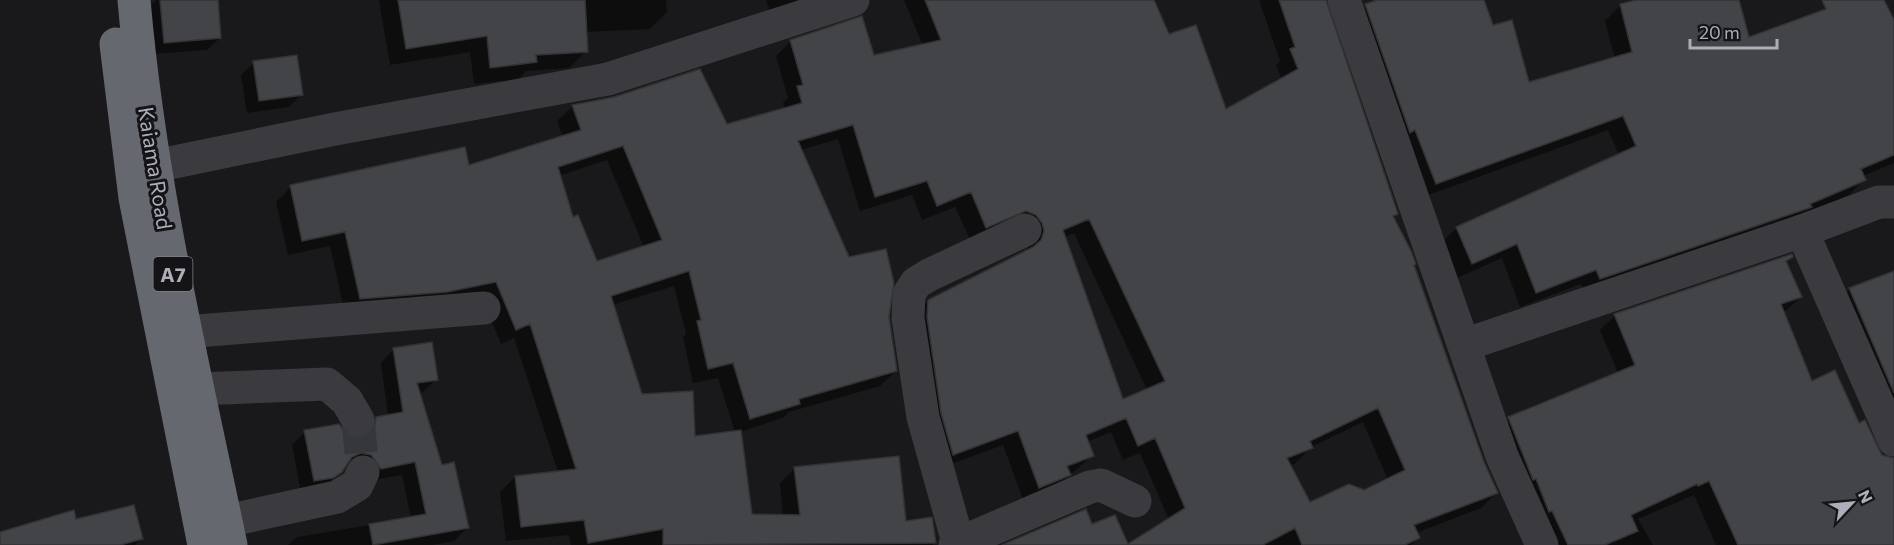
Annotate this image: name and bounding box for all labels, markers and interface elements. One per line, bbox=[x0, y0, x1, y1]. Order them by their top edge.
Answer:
scale bar bbox=[1690, 12, 1777, 50]
text: 20 m bbox=[1699, 21, 1740, 43]
street label: Kaiama Road bbox=[134, 105, 178, 231]
road number: A7 bbox=[154, 257, 192, 291]
north arrow bbox=[1822, 473, 1882, 533]
text: N bbox=[1855, 487, 1877, 506]

